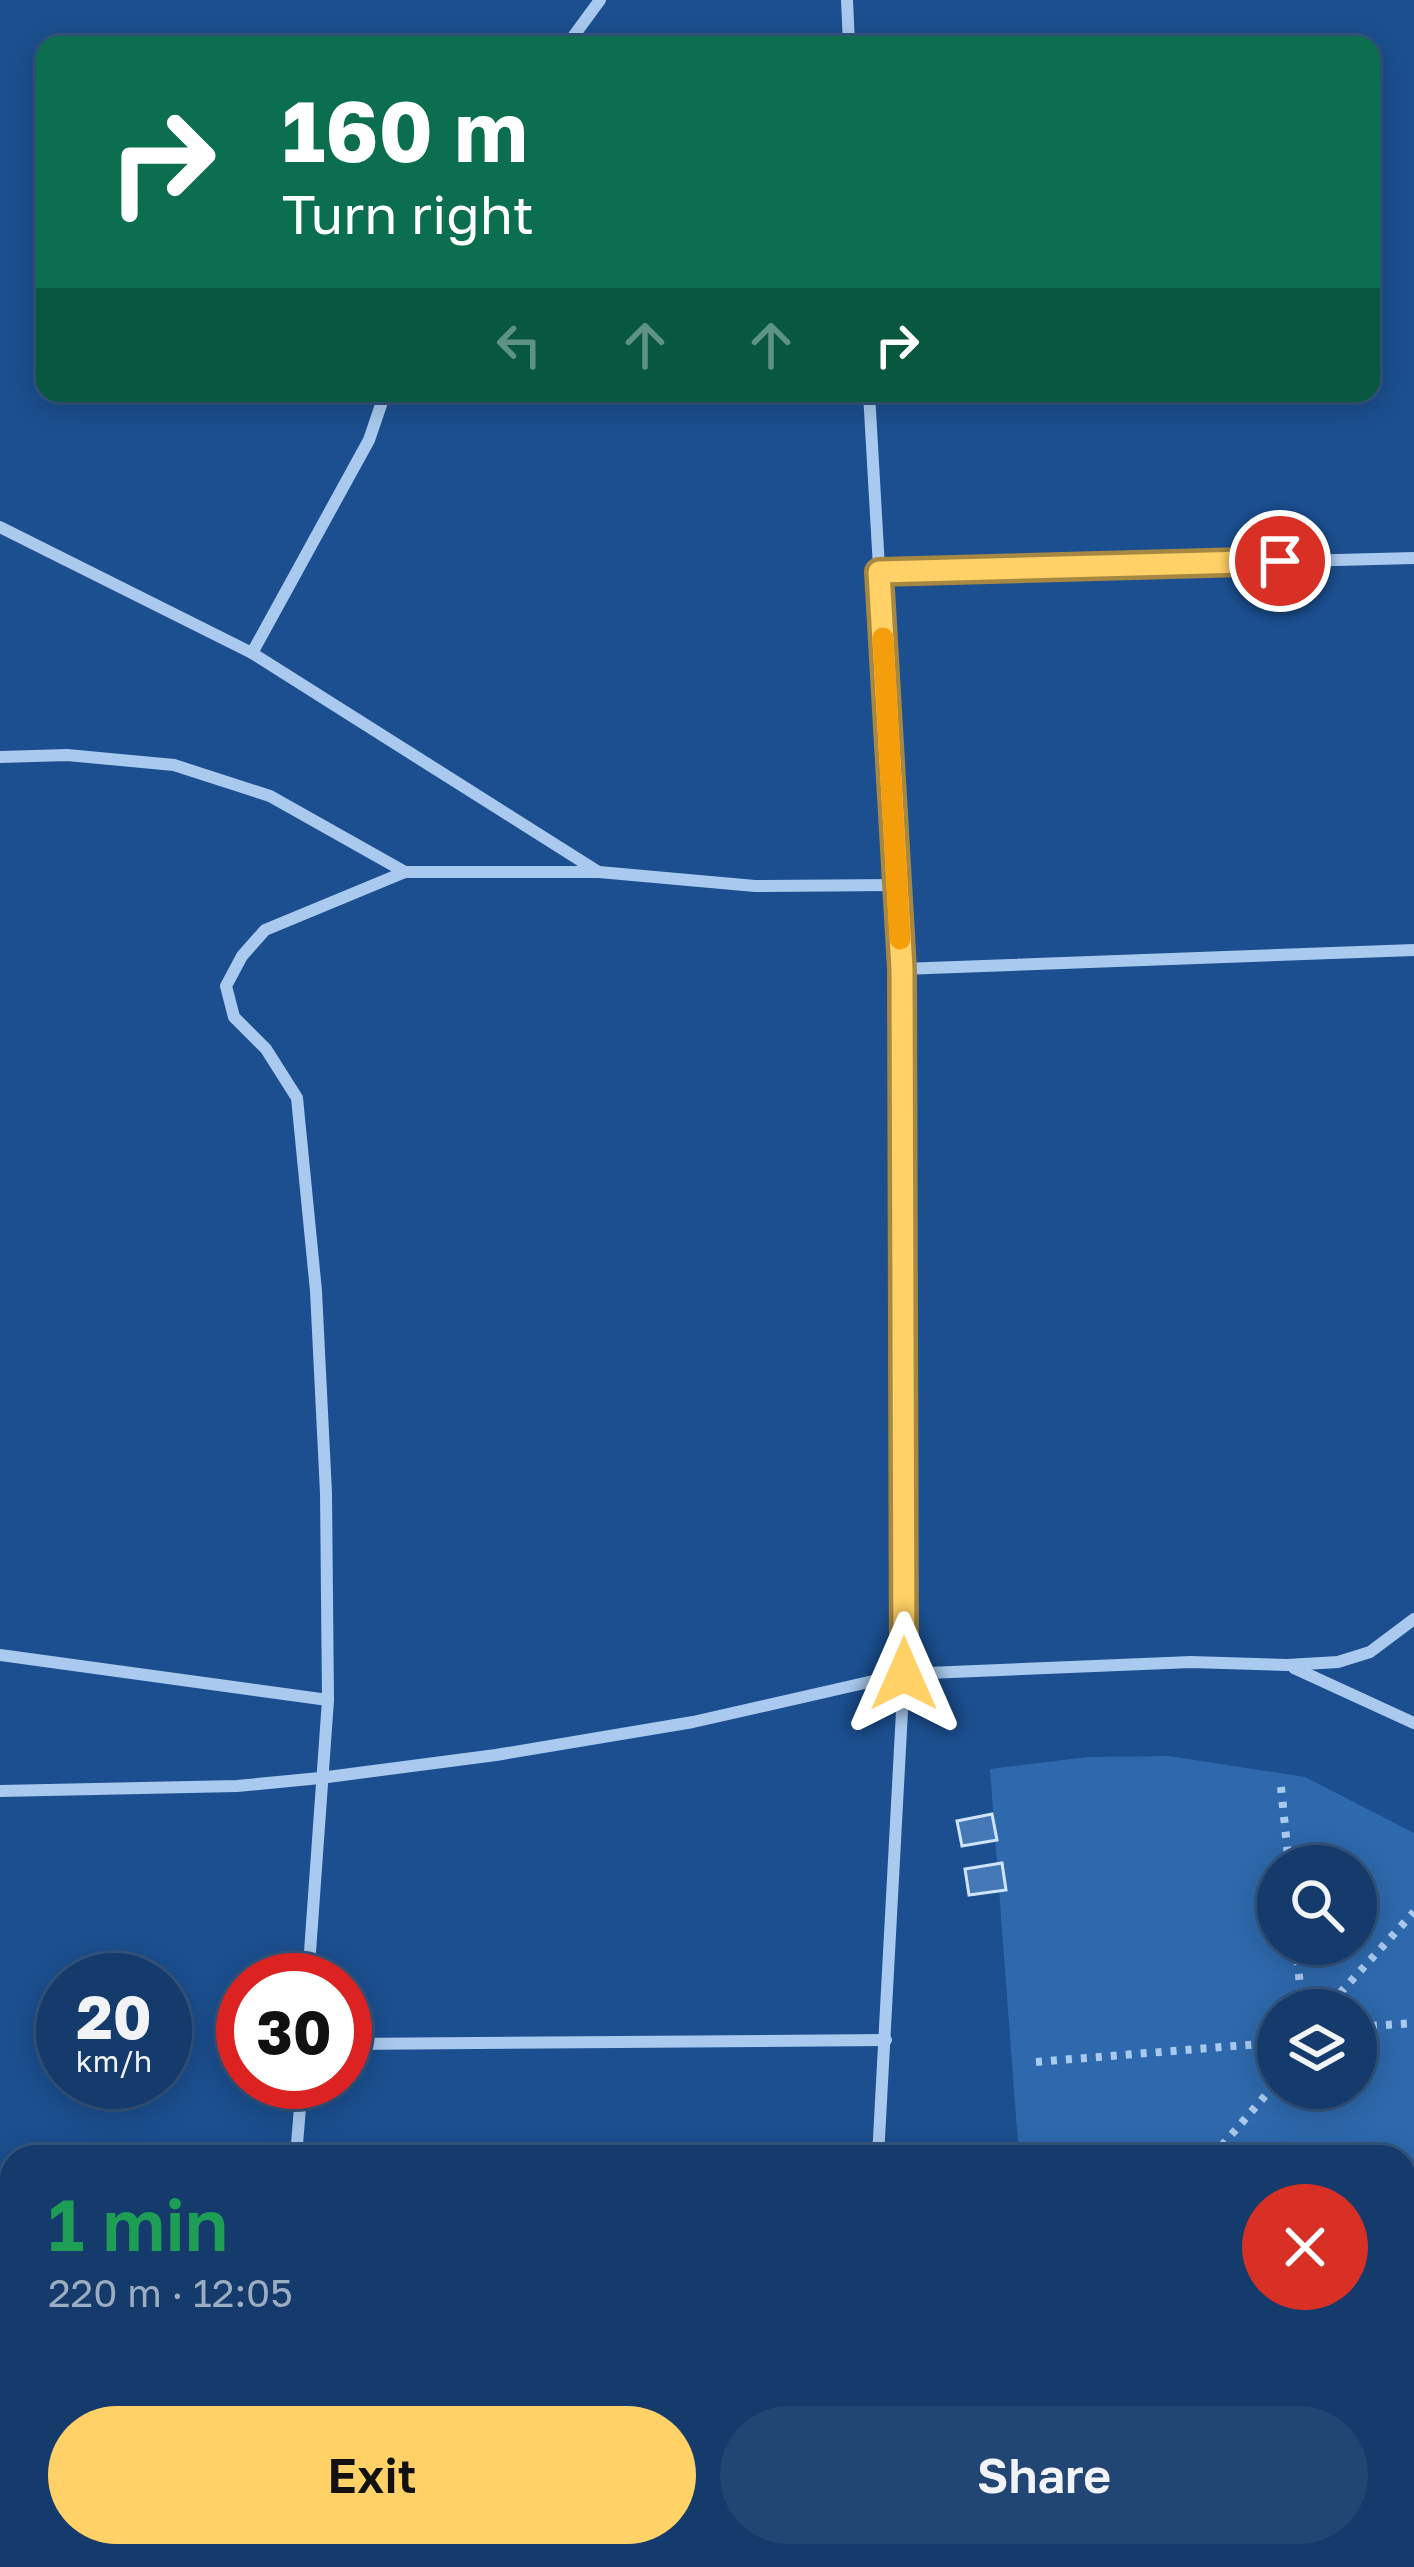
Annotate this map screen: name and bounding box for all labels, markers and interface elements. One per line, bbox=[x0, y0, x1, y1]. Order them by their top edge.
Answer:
text: 160 m bbox=[282, 80, 528, 180]
icon: right bbox=[84, 84, 240, 240]
text: Turn right bbox=[282, 181, 534, 246]
icon: left bbox=[486, 312, 552, 378]
icon: ahead bbox=[612, 312, 678, 378]
icon: ahead bbox=[738, 312, 804, 378]
icon: right bbox=[864, 312, 930, 378]
pin bbox=[1229, 510, 1331, 612]
icon: arrive bbox=[1247, 528, 1313, 594]
position arrow bbox=[841, 1611, 967, 1737]
map controls bbox=[1257, 1845, 1377, 2109]
button: search bbox=[1257, 1845, 1377, 1965]
speed limit sign: 30 bbox=[216, 1953, 372, 2109]
text: 20 bbox=[76, 1980, 152, 2052]
button: layers bbox=[1257, 1989, 1377, 2109]
text: km/h bbox=[76, 2043, 152, 2079]
text: 1 min bbox=[48, 2180, 228, 2267]
button: close bbox=[1242, 2184, 1368, 2310]
text: 220 m · 12:05 bbox=[48, 2269, 293, 2316]
button: Exit bbox=[48, 2406, 696, 2544]
button: Share bbox=[720, 2406, 1368, 2544]

